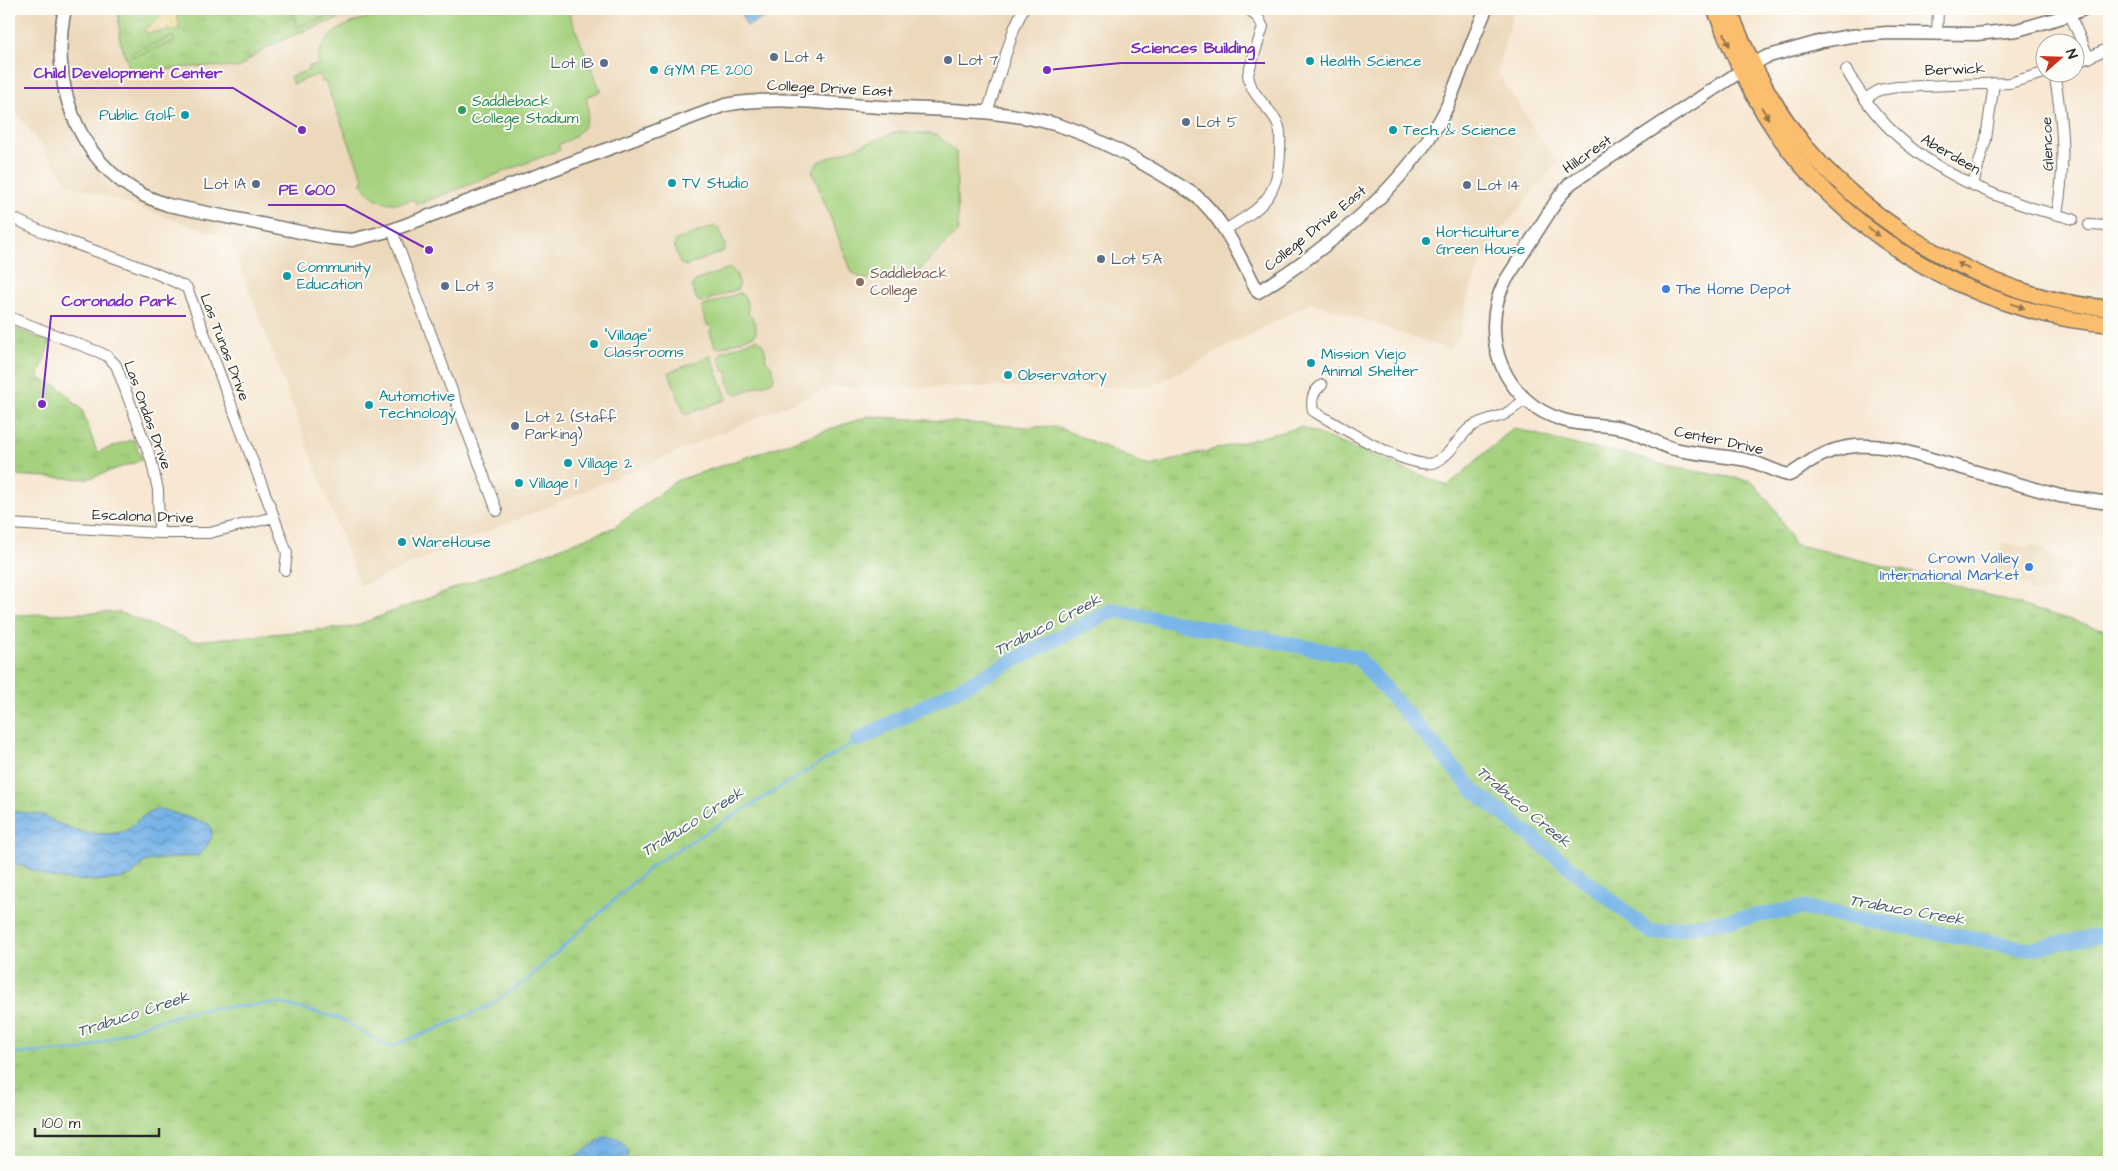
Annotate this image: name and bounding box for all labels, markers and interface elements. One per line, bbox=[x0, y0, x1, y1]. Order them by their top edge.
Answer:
callout: Sciences Building bbox=[1121, 32, 1265, 63]
north arrow bbox=[2036, 32, 2086, 82]
one-way arrow bbox=[1723, 33, 1731, 48]
text: Sciences Building bbox=[1130, 37, 1256, 61]
text: N bbox=[2060, 46, 2082, 62]
place label: Lot 4 bbox=[784, 47, 825, 68]
place label: Lot 7 bbox=[958, 50, 998, 71]
marker: Lot 4 bbox=[768, 51, 780, 63]
place label: Health Science bbox=[1320, 51, 1421, 72]
place label: Lot 1B bbox=[551, 53, 594, 74]
marker: Lot 7 bbox=[942, 54, 954, 66]
marker: Health Science bbox=[1304, 55, 1316, 67]
callout: Child Development Center bbox=[24, 57, 233, 88]
marker: Lot 1B bbox=[598, 57, 610, 69]
street label: Berwick bbox=[1925, 58, 1985, 81]
place label: GYM PE 200 bbox=[664, 60, 753, 81]
text: Child Development Center bbox=[33, 62, 223, 84]
marker: GYM PE 200 bbox=[648, 64, 660, 76]
street label: College Drive East bbox=[766, 75, 893, 103]
place label: Saddleback College Stadium bbox=[472, 91, 579, 130]
marker: Saddleback College Stadium bbox=[456, 104, 468, 116]
place label: Public Golf bbox=[99, 105, 175, 126]
one-way arrow bbox=[1760, 107, 1769, 120]
marker: Public Golf bbox=[179, 109, 191, 121]
place label: Lot 5 bbox=[1196, 112, 1238, 133]
marker: Lot 5 bbox=[1180, 116, 1192, 128]
street label: Glencoe bbox=[2036, 116, 2059, 172]
place label: Tech. & Science bbox=[1403, 120, 1516, 141]
marker: Tech. & Science bbox=[1387, 124, 1399, 136]
street label: Aberdeen bbox=[1917, 129, 1985, 180]
street label: Hillcrest bbox=[1559, 130, 1616, 179]
place label: TV Studio bbox=[682, 173, 749, 194]
place label: Lot 1A bbox=[204, 174, 246, 195]
callout: PE 600 bbox=[268, 174, 345, 205]
place label: Lot 14 bbox=[1477, 175, 1520, 196]
marker: TV Studio bbox=[666, 177, 678, 189]
marker: Lot 1A bbox=[250, 178, 262, 190]
text: PE 600 bbox=[279, 179, 335, 201]
marker: Lot 14 bbox=[1461, 179, 1473, 191]
street label: College Drive East bbox=[1260, 181, 1372, 277]
place label: Horticulture Green House bbox=[1436, 222, 1525, 260]
one-way arrow bbox=[1867, 227, 1881, 237]
marker: Horticulture Green House bbox=[1420, 235, 1432, 247]
place label: Lot 5A bbox=[1111, 249, 1163, 270]
marker: Lot 5A bbox=[1095, 253, 1107, 265]
place label: Community Education bbox=[297, 257, 371, 295]
one-way arrow bbox=[1955, 262, 1970, 270]
place label: Saddleback College bbox=[870, 263, 948, 302]
marker: Community Education bbox=[281, 270, 293, 282]
place label: Lot 3 bbox=[455, 276, 494, 297]
marker: Saddleback College bbox=[854, 276, 866, 288]
place label: The Home Depot bbox=[1676, 279, 1791, 300]
marker: Lot 3 bbox=[439, 280, 451, 292]
marker: The Home Depot bbox=[1660, 283, 1672, 295]
callout: Coronado Park bbox=[51, 285, 186, 316]
text: Coronado Park bbox=[62, 290, 177, 312]
street label: Las Tunas Drive bbox=[194, 291, 255, 404]
one-way arrow bbox=[2010, 302, 2025, 310]
place label: “Village” Classrooms bbox=[604, 325, 684, 363]
marker: “Village” Classrooms bbox=[588, 338, 600, 350]
place label: Mission Viejo Animal Shelter bbox=[1321, 344, 1418, 382]
marker: Mission Viejo Animal Shelter bbox=[1305, 357, 1317, 369]
street label: Las Ondas Drive bbox=[118, 358, 177, 472]
place label: Observatory bbox=[1018, 365, 1107, 387]
marker: Observatory bbox=[1002, 369, 1014, 381]
place label: Automotive Technology bbox=[379, 386, 456, 425]
marker: Automotive Technology bbox=[363, 399, 375, 411]
place label: Lot 2 (Staff Parking) bbox=[525, 407, 616, 446]
marker: Lot 2 (Staff Parking) bbox=[509, 420, 521, 432]
street label: Center Drive bbox=[1672, 421, 1766, 460]
place label: Village 2 bbox=[578, 453, 633, 475]
marker: Village 2 bbox=[562, 457, 574, 469]
place label: Village 1 bbox=[529, 473, 577, 495]
marker: Village 1 bbox=[513, 477, 525, 489]
street label: Escalona Drive bbox=[92, 504, 194, 529]
place label: WareHouse bbox=[412, 532, 491, 553]
marker: WareHouse bbox=[396, 536, 408, 548]
place label: Crown Valley International Market bbox=[1880, 548, 2019, 586]
marker: Crown Valley International Market bbox=[2023, 561, 2035, 573]
water label: Trabuco Creek bbox=[990, 588, 1106, 661]
water label: Trabuco Creek bbox=[1472, 761, 1576, 854]
water label: Trabuco Creek bbox=[637, 781, 749, 862]
water label: Trabuco Creek bbox=[1847, 889, 1967, 931]
water label: Trabuco Creek bbox=[74, 985, 193, 1042]
scale bar bbox=[35, 1106, 159, 1138]
text: 100 m bbox=[42, 1113, 81, 1134]

